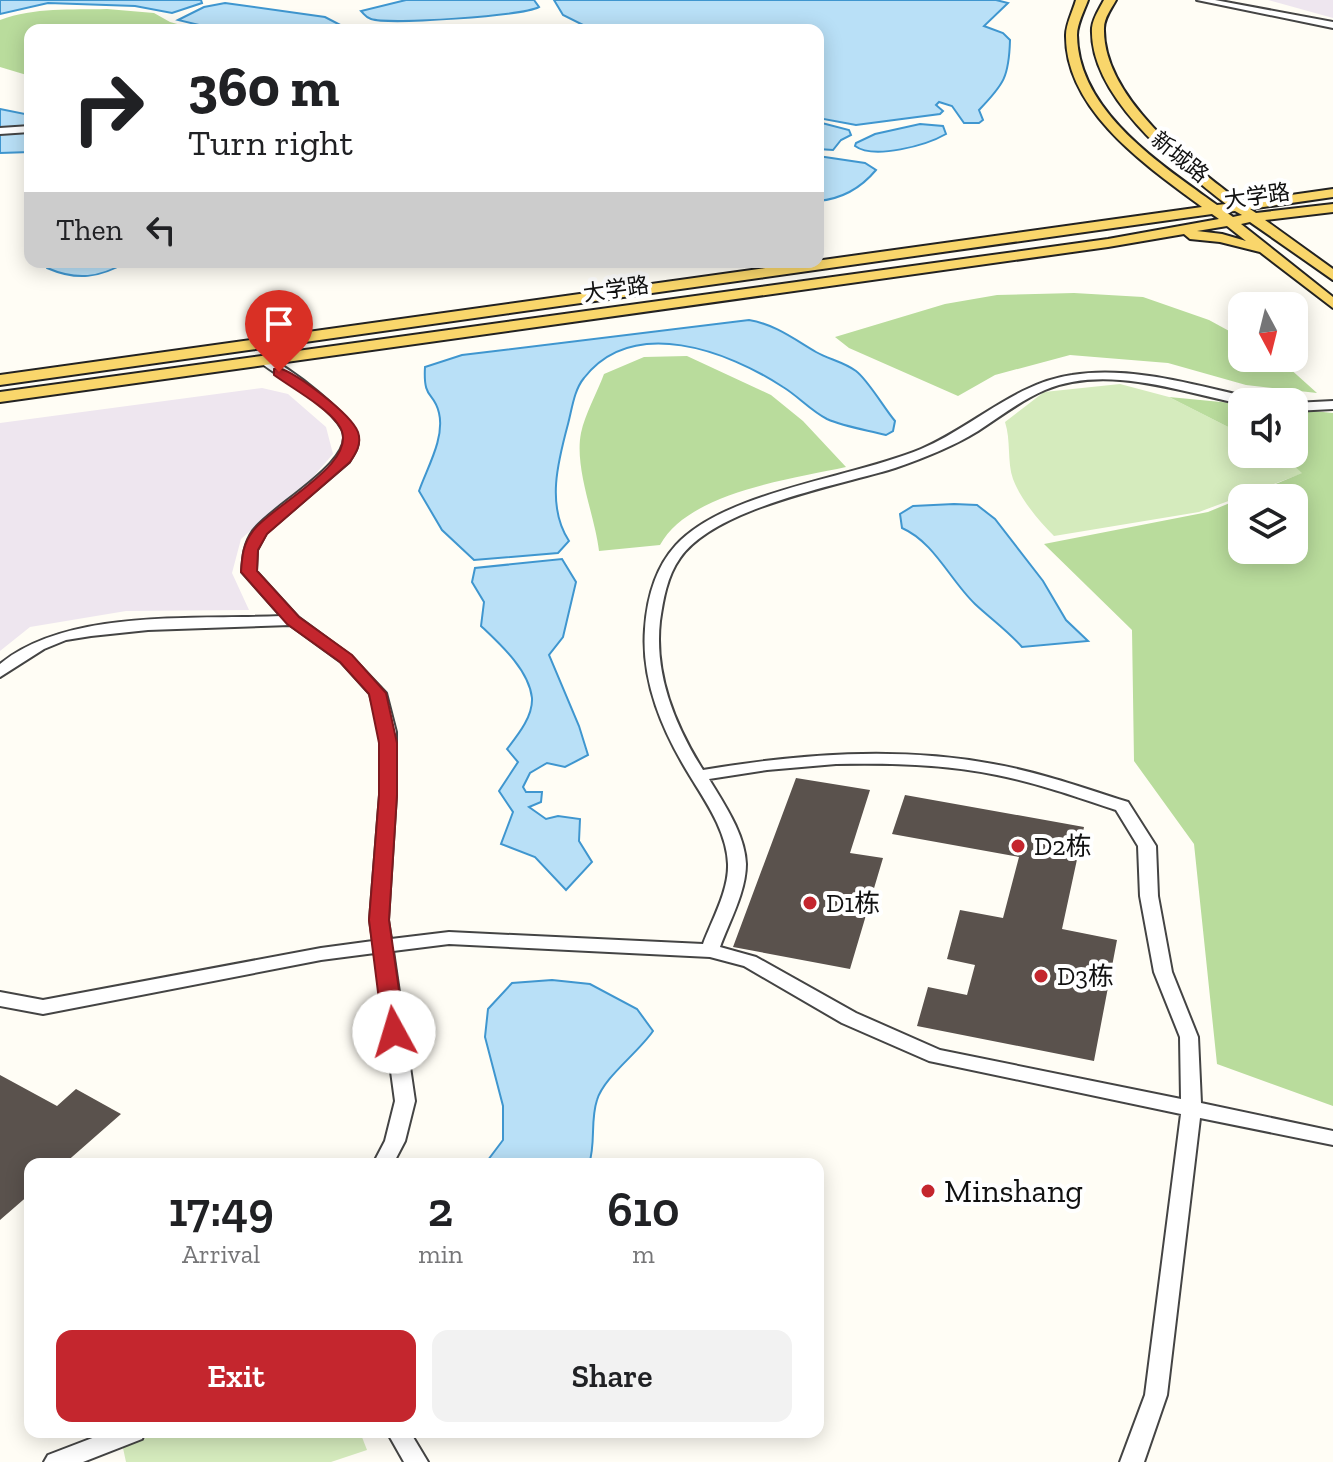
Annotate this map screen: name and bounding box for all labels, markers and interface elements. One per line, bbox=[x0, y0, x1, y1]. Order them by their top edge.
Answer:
text: 360 m bbox=[188, 53, 340, 120]
icon: right bbox=[56, 56, 160, 160]
text: Turn right bbox=[188, 121, 353, 164]
street label: 新城路 bbox=[1146, 126, 1214, 188]
street label: 大学路 bbox=[1222, 178, 1292, 214]
icon: left bbox=[139, 208, 183, 252]
text: Then bbox=[56, 212, 123, 248]
street label: 大学路 bbox=[581, 271, 651, 307]
pin bbox=[245, 290, 313, 372]
north arrow bbox=[1228, 292, 1308, 372]
map controls bbox=[1228, 292, 1308, 564]
icon: arrive bbox=[257, 302, 301, 346]
button: sound bbox=[1228, 388, 1308, 468]
button: layers bbox=[1228, 484, 1308, 564]
place label: D2栋 bbox=[1034, 830, 1092, 862]
marker: D2栋 bbox=[1009, 837, 1027, 855]
place label: D1栋 bbox=[826, 887, 880, 919]
marker: D1栋 bbox=[801, 894, 819, 912]
place label: D3栋 bbox=[1057, 960, 1114, 992]
marker: D3栋 bbox=[1032, 967, 1050, 985]
position arrow bbox=[352, 990, 436, 1074]
place label: Minshang bbox=[944, 1172, 1083, 1210]
text: 17:49 bbox=[168, 1181, 274, 1238]
text: 2 bbox=[428, 1181, 453, 1238]
text: 610 bbox=[607, 1181, 680, 1238]
marker: Minshang bbox=[919, 1182, 937, 1200]
text: Arrival bbox=[182, 1238, 260, 1270]
text: min bbox=[418, 1238, 463, 1270]
text: m bbox=[632, 1238, 655, 1270]
button: Exit bbox=[56, 1330, 416, 1422]
button: Share bbox=[432, 1330, 792, 1422]

